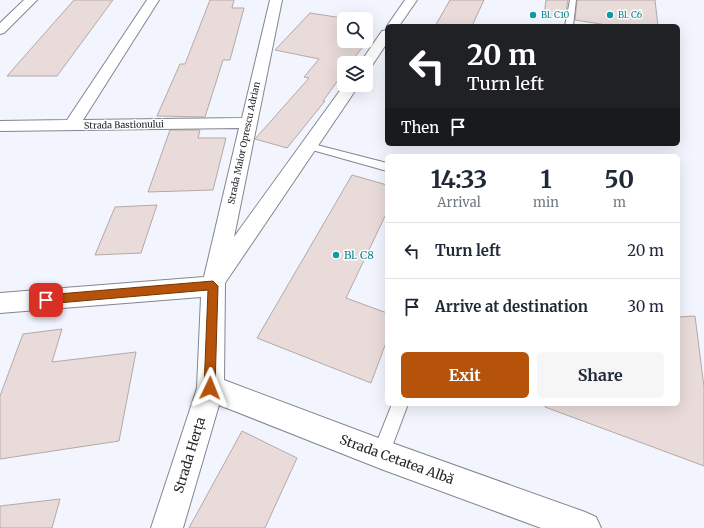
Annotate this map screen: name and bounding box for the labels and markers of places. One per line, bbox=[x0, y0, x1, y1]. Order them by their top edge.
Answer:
place label: Bl. C10 bbox=[541, 9, 570, 20]
place label: Bl. C6 bbox=[618, 9, 643, 20]
marker: Bl. C10 bbox=[528, 10, 538, 20]
marker: Bl. C6 bbox=[605, 10, 615, 20]
place label: Bl. C8 bbox=[344, 248, 374, 262]
marker: Bl. C8 bbox=[331, 250, 341, 260]
pin bbox=[29, 283, 63, 317]

